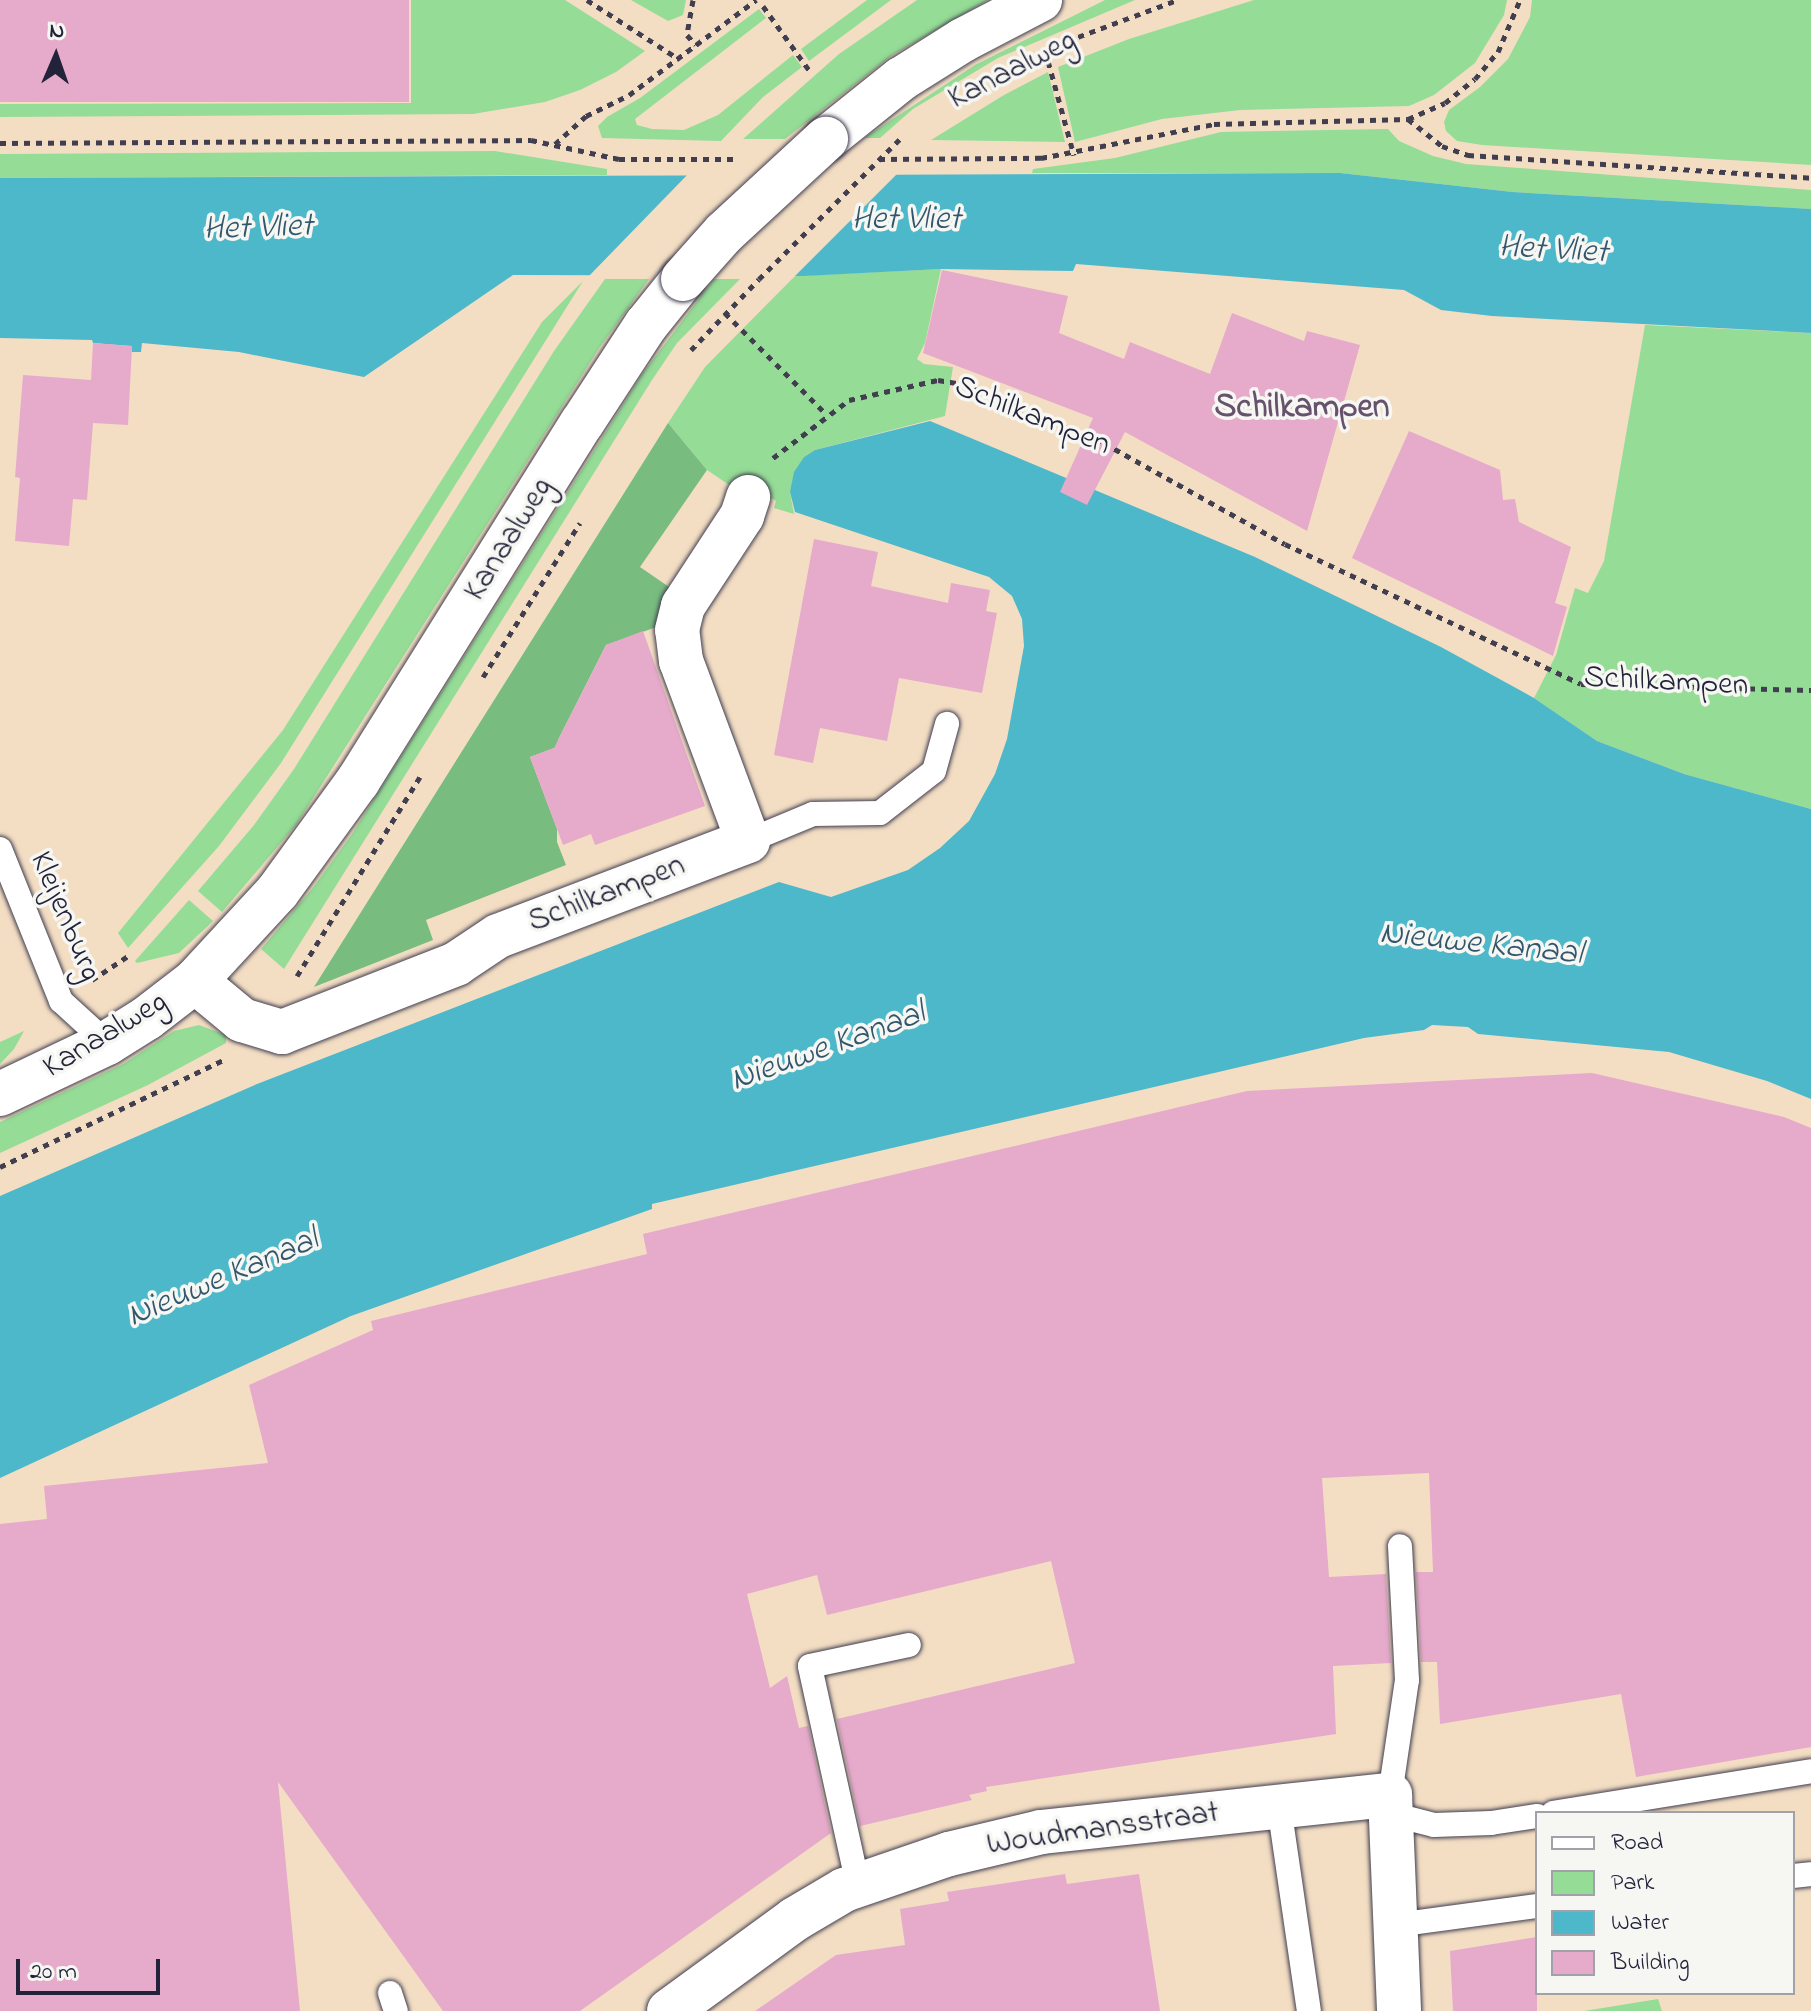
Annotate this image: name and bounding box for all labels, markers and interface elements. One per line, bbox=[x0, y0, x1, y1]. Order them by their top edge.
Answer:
north arrow bbox=[16, 16, 96, 96]
text: N bbox=[49, 16, 65, 48]
street label: Kanaalweg bbox=[943, 23, 1083, 119]
water label: Het Vliet bbox=[851, 201, 961, 241]
water label: Het Vliet bbox=[203, 207, 313, 251]
water label: Het Vliet bbox=[1497, 228, 1609, 274]
street label: Schilkampen bbox=[948, 368, 1116, 466]
district label: Schilkampen bbox=[1214, 389, 1390, 429]
street label: Kanaalweg bbox=[457, 471, 563, 609]
street label: Schilkampen bbox=[1583, 660, 1749, 706]
street label: Kleijenburg bbox=[20, 846, 108, 988]
street label: Schilkampen bbox=[523, 848, 691, 942]
water label: Nieuwe Kanaal bbox=[1378, 914, 1584, 976]
street label: Kanaalweg bbox=[37, 984, 175, 1088]
water label: Nieuwe Kanaal bbox=[725, 994, 931, 1102]
water label: Nieuwe Kanaal bbox=[121, 1220, 325, 1338]
street label: Woudmansstraat bbox=[984, 1795, 1222, 1865]
legend bbox=[1535, 1811, 1795, 1995]
text: Road bbox=[1611, 1826, 1663, 1861]
text: Park bbox=[1611, 1866, 1654, 1901]
text: Water bbox=[1611, 1906, 1669, 1941]
scale bar bbox=[20, 1943, 164, 1993]
text: Building bbox=[1611, 1946, 1690, 1981]
text: 20 m bbox=[30, 1955, 77, 1990]

